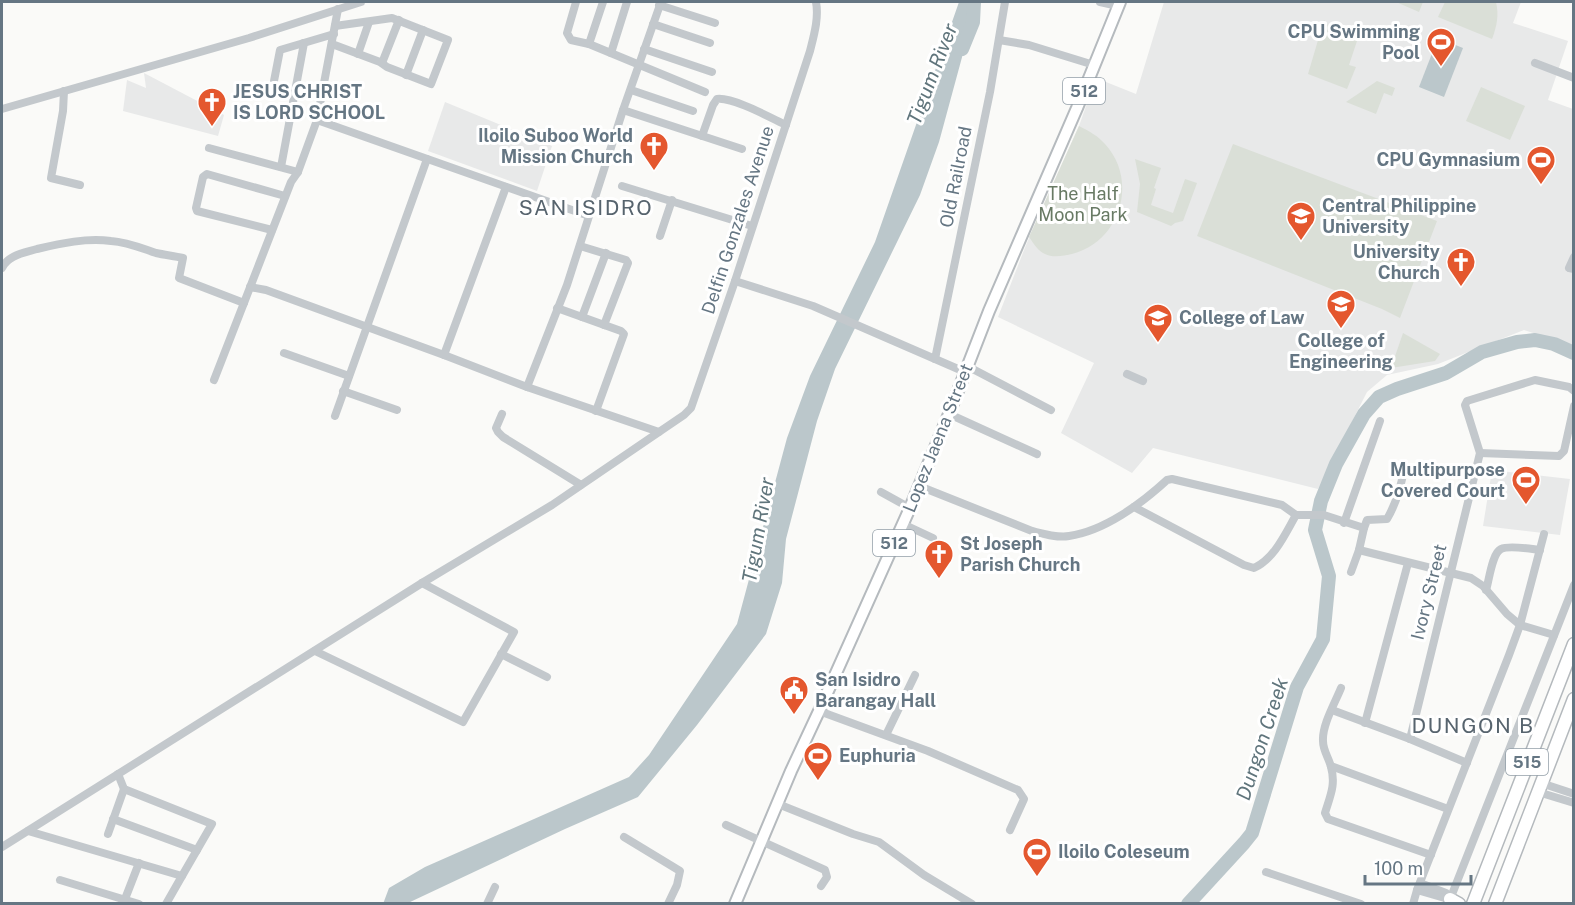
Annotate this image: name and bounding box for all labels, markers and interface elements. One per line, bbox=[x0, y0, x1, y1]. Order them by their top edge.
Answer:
water label: Tigum River bbox=[902, 20, 962, 128]
place label: CPU Swimming Pool bbox=[1288, 21, 1420, 63]
sports icon: CPU Swimming Pool bbox=[1425, 26, 1457, 68]
road number: 512 bbox=[1063, 78, 1105, 104]
place label: JESUS CHRIST IS LORD SCHOOL bbox=[233, 81, 385, 123]
church icon: JESUS CHRIST IS LORD SCHOOL bbox=[196, 86, 228, 128]
street label: Delfin Gonzales Avenue bbox=[697, 123, 778, 317]
street label: Old Railroad bbox=[935, 124, 976, 229]
place label: Iloilo Suboo World Mission Church bbox=[478, 125, 633, 167]
church icon: Iloilo Suboo World Mission Church bbox=[638, 130, 670, 172]
sports icon: CPU Gymnasium bbox=[1525, 144, 1557, 186]
place label: CPU Gymnasium bbox=[1376, 149, 1520, 170]
park label: The Half Moon Park bbox=[1038, 183, 1128, 225]
district label: SAN ISIDRO bbox=[519, 195, 653, 220]
place label: Central Philippine University bbox=[1322, 195, 1476, 237]
school or university icon: Central Philippine University bbox=[1285, 200, 1317, 242]
place label: University Church bbox=[1353, 241, 1440, 283]
church icon: University Church bbox=[1445, 246, 1477, 288]
school or university icon: College of Engineering bbox=[1325, 288, 1357, 330]
school or university icon: College of Law bbox=[1142, 302, 1174, 344]
place label: College of Law bbox=[1179, 307, 1305, 328]
place label: College of Engineering bbox=[1289, 330, 1393, 372]
street label: Lopez Jaena Street bbox=[898, 360, 977, 515]
place label: Multipurpose Covered Court bbox=[1381, 459, 1505, 501]
sports icon: Multipurpose Covered Court bbox=[1510, 464, 1542, 506]
water label: Tigum River bbox=[737, 475, 779, 584]
road number: 512 bbox=[873, 530, 915, 556]
place label: St Joseph Parish Church bbox=[960, 533, 1080, 575]
church icon: St Joseph Parish Church bbox=[923, 538, 955, 580]
street label: Ivory Street bbox=[1406, 542, 1451, 642]
place label: San Isidro Barangay Hall bbox=[815, 669, 936, 711]
public building icon: San Isidro Barangay Hall bbox=[778, 674, 810, 716]
water label: Dungon Creek bbox=[1231, 674, 1293, 803]
district label: DUNGON B bbox=[1412, 713, 1534, 738]
sports icon: Euphuria bbox=[802, 740, 834, 782]
place label: Euphuria bbox=[839, 745, 916, 766]
road number: 515 bbox=[1506, 749, 1548, 775]
sports icon: Iloilo Coleseum bbox=[1021, 836, 1053, 878]
place label: Iloilo Coleseum bbox=[1058, 841, 1190, 862]
scale bar bbox=[1365, 848, 1472, 886]
text: 100 m bbox=[1374, 858, 1423, 879]

